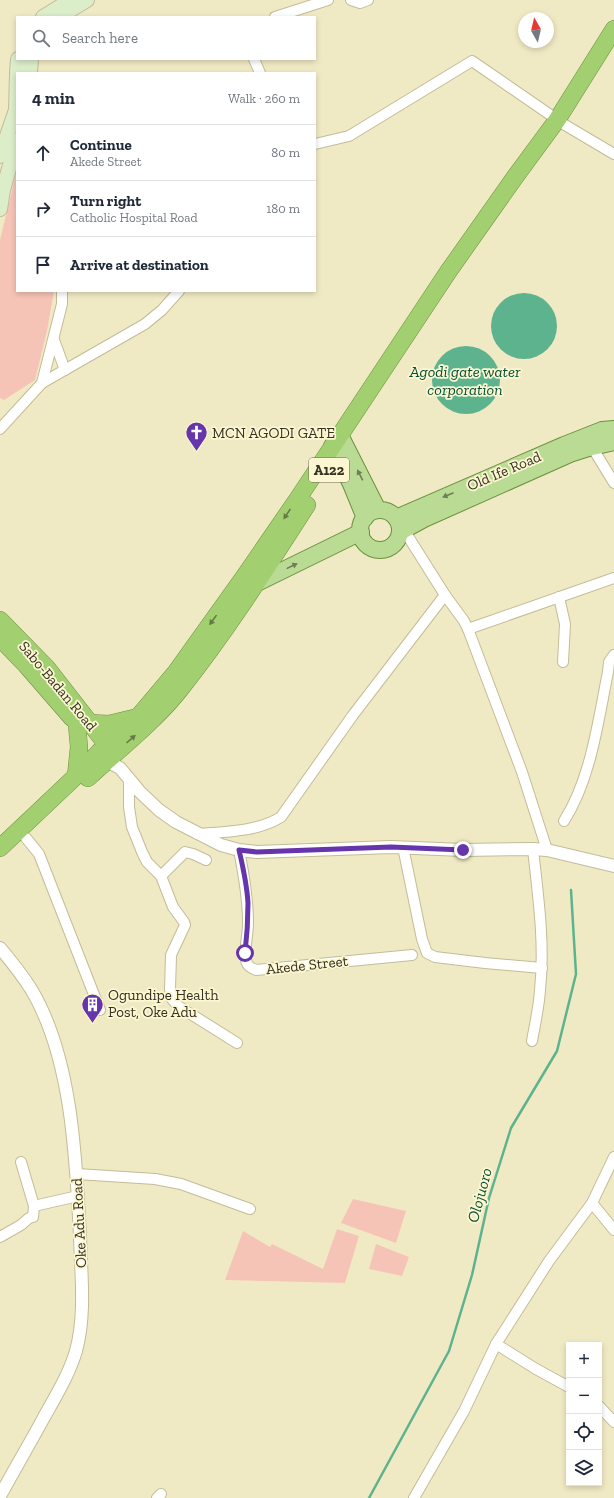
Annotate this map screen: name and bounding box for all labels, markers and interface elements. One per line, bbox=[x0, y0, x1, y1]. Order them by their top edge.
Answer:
north arrow bbox=[518, 12, 554, 48]
search box bbox=[16, 16, 316, 60]
icon: search bbox=[30, 27, 52, 49]
text: Search here bbox=[62, 29, 138, 47]
text: 4 min bbox=[32, 88, 75, 108]
text: Walk · 260 m bbox=[228, 91, 300, 106]
text: Continue bbox=[70, 136, 132, 154]
icon: ahead bbox=[32, 142, 54, 164]
text: 80 m bbox=[271, 145, 300, 160]
text: Akede Street bbox=[70, 154, 142, 169]
text: Turn right bbox=[70, 192, 141, 210]
icon: right bbox=[32, 198, 54, 220]
text: 180 m bbox=[266, 201, 300, 216]
text: Catholic Hospital Road bbox=[70, 210, 198, 225]
icon: arrive bbox=[32, 254, 54, 276]
text: Arrive at destination bbox=[70, 256, 209, 274]
water label: Agodi gate water corporation bbox=[409, 362, 521, 399]
church icon: MCN AGODI GATE bbox=[183, 420, 209, 453]
place label: MCN AGODI GATE bbox=[212, 424, 335, 442]
street label: Old Ife Road bbox=[464, 447, 544, 495]
road number: A122 bbox=[309, 458, 349, 482]
one-way arrow bbox=[357, 470, 363, 481]
one-way arrow bbox=[442, 491, 454, 498]
one-way arrow bbox=[283, 508, 291, 519]
one-way arrow bbox=[287, 563, 298, 570]
one-way arrow bbox=[209, 615, 217, 626]
street label: Sabo-Badan Road bbox=[15, 637, 101, 735]
one-way arrow bbox=[126, 734, 137, 743]
route end bbox=[454, 841, 472, 859]
route start bbox=[236, 944, 254, 962]
street label: Akede Street bbox=[265, 952, 349, 978]
place label: Ogundipe Health Post, Oke Adu bbox=[108, 986, 219, 1021]
building icon: Ogundipe Health Post, Oke Adu bbox=[80, 991, 106, 1024]
water label: Olojuoro bbox=[463, 1166, 496, 1225]
street label: Oke Adu Road bbox=[68, 1177, 90, 1268]
map controls bbox=[566, 1342, 602, 1486]
button: + bbox=[566, 1342, 602, 1378]
button: − bbox=[566, 1378, 602, 1414]
button: locate bbox=[566, 1414, 602, 1450]
button: layers bbox=[566, 1450, 602, 1486]

